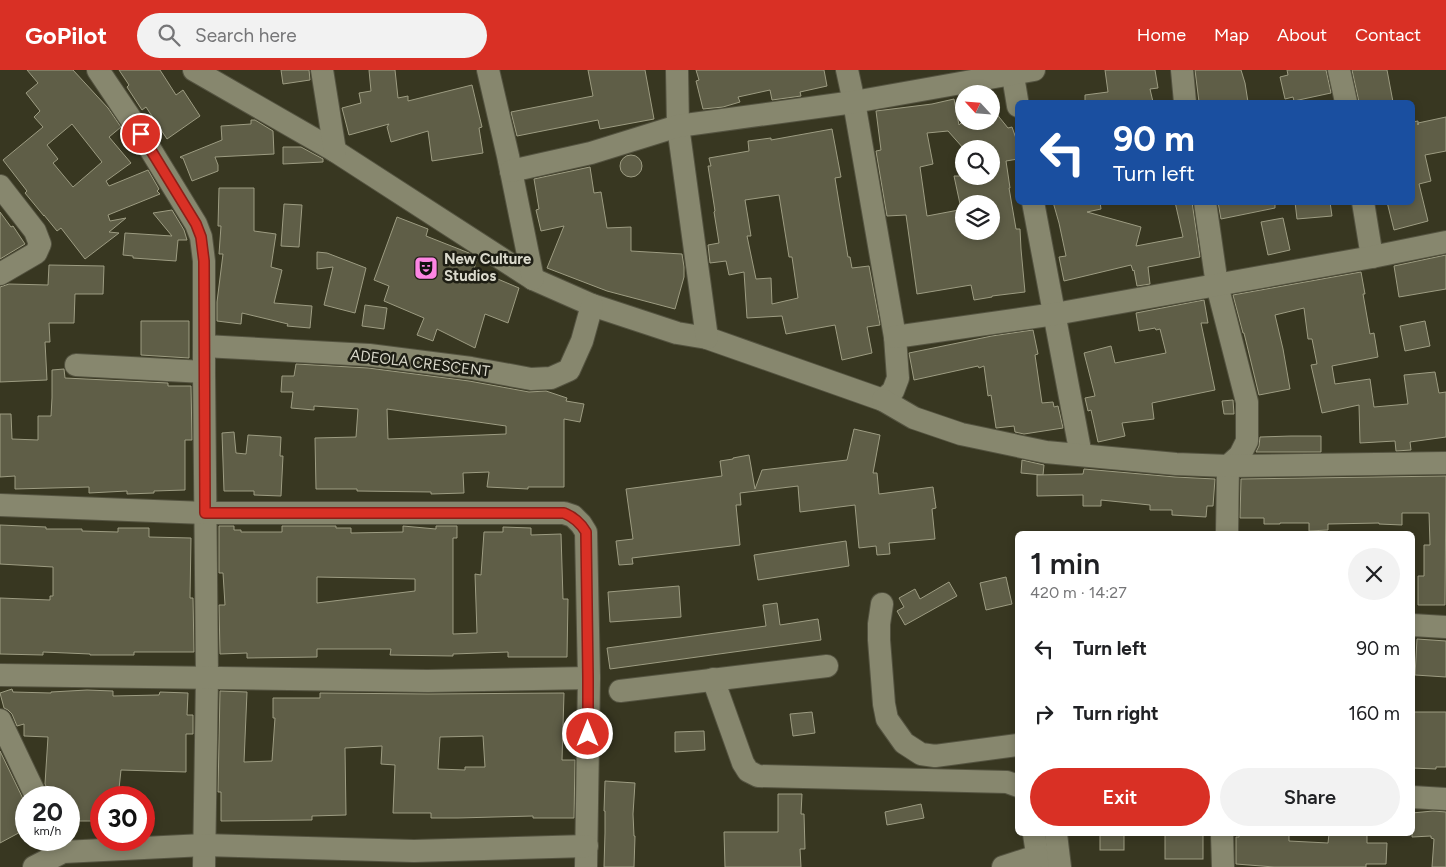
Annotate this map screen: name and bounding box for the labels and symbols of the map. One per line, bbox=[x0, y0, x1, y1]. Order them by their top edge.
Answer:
north arrow bbox=[955, 85, 1000, 130]
pin bbox=[120, 113, 162, 155]
place label: New Culture Studios bbox=[444, 250, 532, 285]
theatre icon: New Culture Studios bbox=[413, 255, 439, 281]
street label: ADEOLA CRESCENT bbox=[349, 346, 492, 381]
position arrow bbox=[561, 707, 613, 759]
speed limit sign: 30 bbox=[90, 786, 155, 851]

